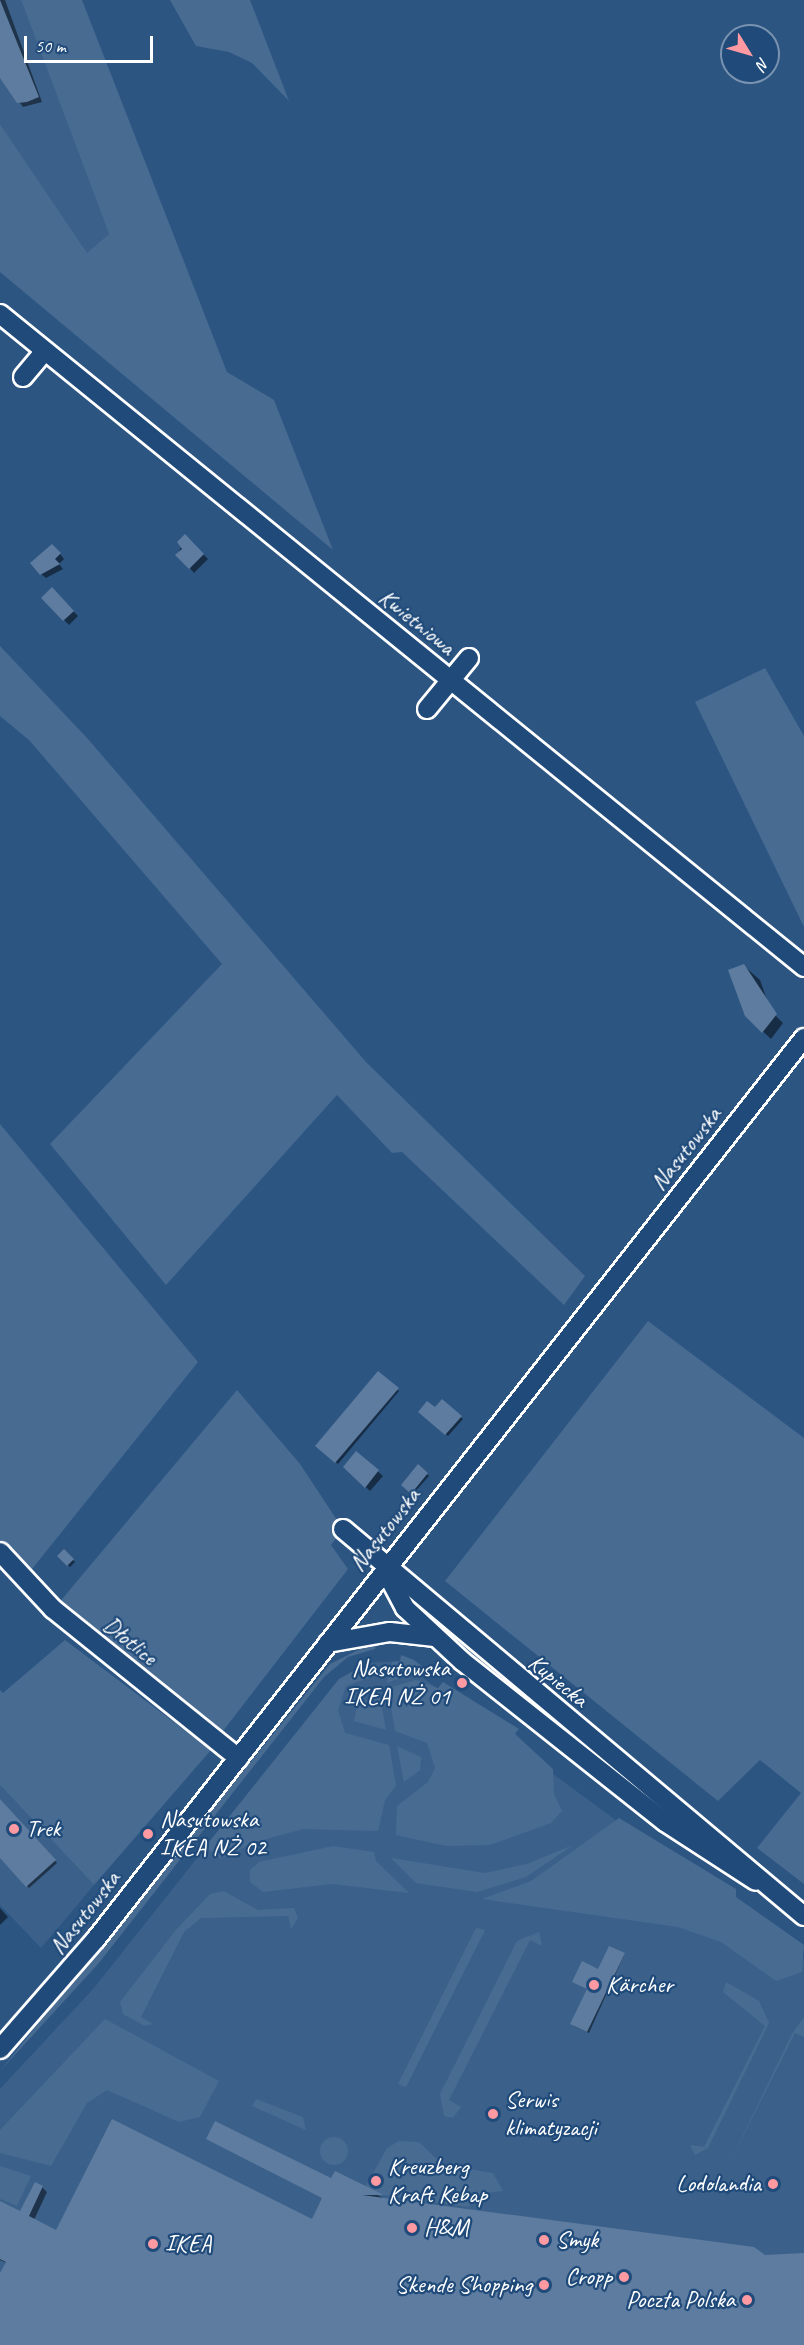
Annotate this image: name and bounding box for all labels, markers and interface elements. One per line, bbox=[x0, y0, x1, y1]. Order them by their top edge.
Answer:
scale bar bbox=[27, 24, 156, 62]
north arrow bbox=[720, 24, 780, 84]
text: 50 m bbox=[35, 35, 66, 57]
text: N bbox=[752, 54, 774, 74]
street label: Kwietniowa bbox=[373, 583, 461, 661]
street label: Nasutowska bbox=[644, 1101, 728, 1197]
street label: Nasutowska bbox=[343, 1482, 427, 1578]
street label: Dłotlice bbox=[97, 1611, 163, 1671]
street label: Kupiecka bbox=[522, 1648, 594, 1714]
place label: Nasutowska IKEA NŻ 01 bbox=[343, 1655, 450, 1711]
marker: Nasutowska IKEA NŻ 01 bbox=[455, 1676, 469, 1690]
place label: Nasutowska IKEA NŻ 02 bbox=[160, 1806, 267, 1862]
place label: Trek bbox=[26, 1815, 60, 1843]
marker: Trek bbox=[7, 1822, 21, 1836]
marker: Nasutowska IKEA NŻ 02 bbox=[141, 1827, 155, 1841]
street label: Nasutowska bbox=[43, 1865, 127, 1961]
place label: Kärcher bbox=[606, 1971, 673, 1999]
marker: Kärcher bbox=[587, 1978, 601, 1992]
place label: Serwis klimatyzacji bbox=[505, 2086, 597, 2142]
marker: Serwis klimatyzacji bbox=[486, 2107, 500, 2121]
place label: Kreuzberg Kraft Kebap bbox=[388, 2153, 487, 2209]
place label: Lodolandia bbox=[676, 2170, 761, 2198]
marker: Kreuzberg Kraft Kebap bbox=[369, 2174, 383, 2188]
marker: Lodolandia bbox=[766, 2177, 780, 2191]
place label: H&M bbox=[424, 2214, 468, 2242]
marker: H&M bbox=[405, 2221, 419, 2235]
place label: Smyk bbox=[556, 2226, 598, 2254]
place label: IKEA bbox=[165, 2230, 212, 2258]
marker: Smyk bbox=[537, 2233, 551, 2247]
marker: IKEA bbox=[146, 2237, 160, 2251]
place label: Cropp bbox=[565, 2263, 612, 2291]
marker: Cropp bbox=[617, 2270, 631, 2284]
place label: Skende Shopping bbox=[396, 2271, 532, 2299]
marker: Skende Shopping bbox=[537, 2278, 551, 2292]
place label: Poczta Polska bbox=[627, 2286, 735, 2314]
marker: Poczta Polska bbox=[740, 2293, 754, 2307]

